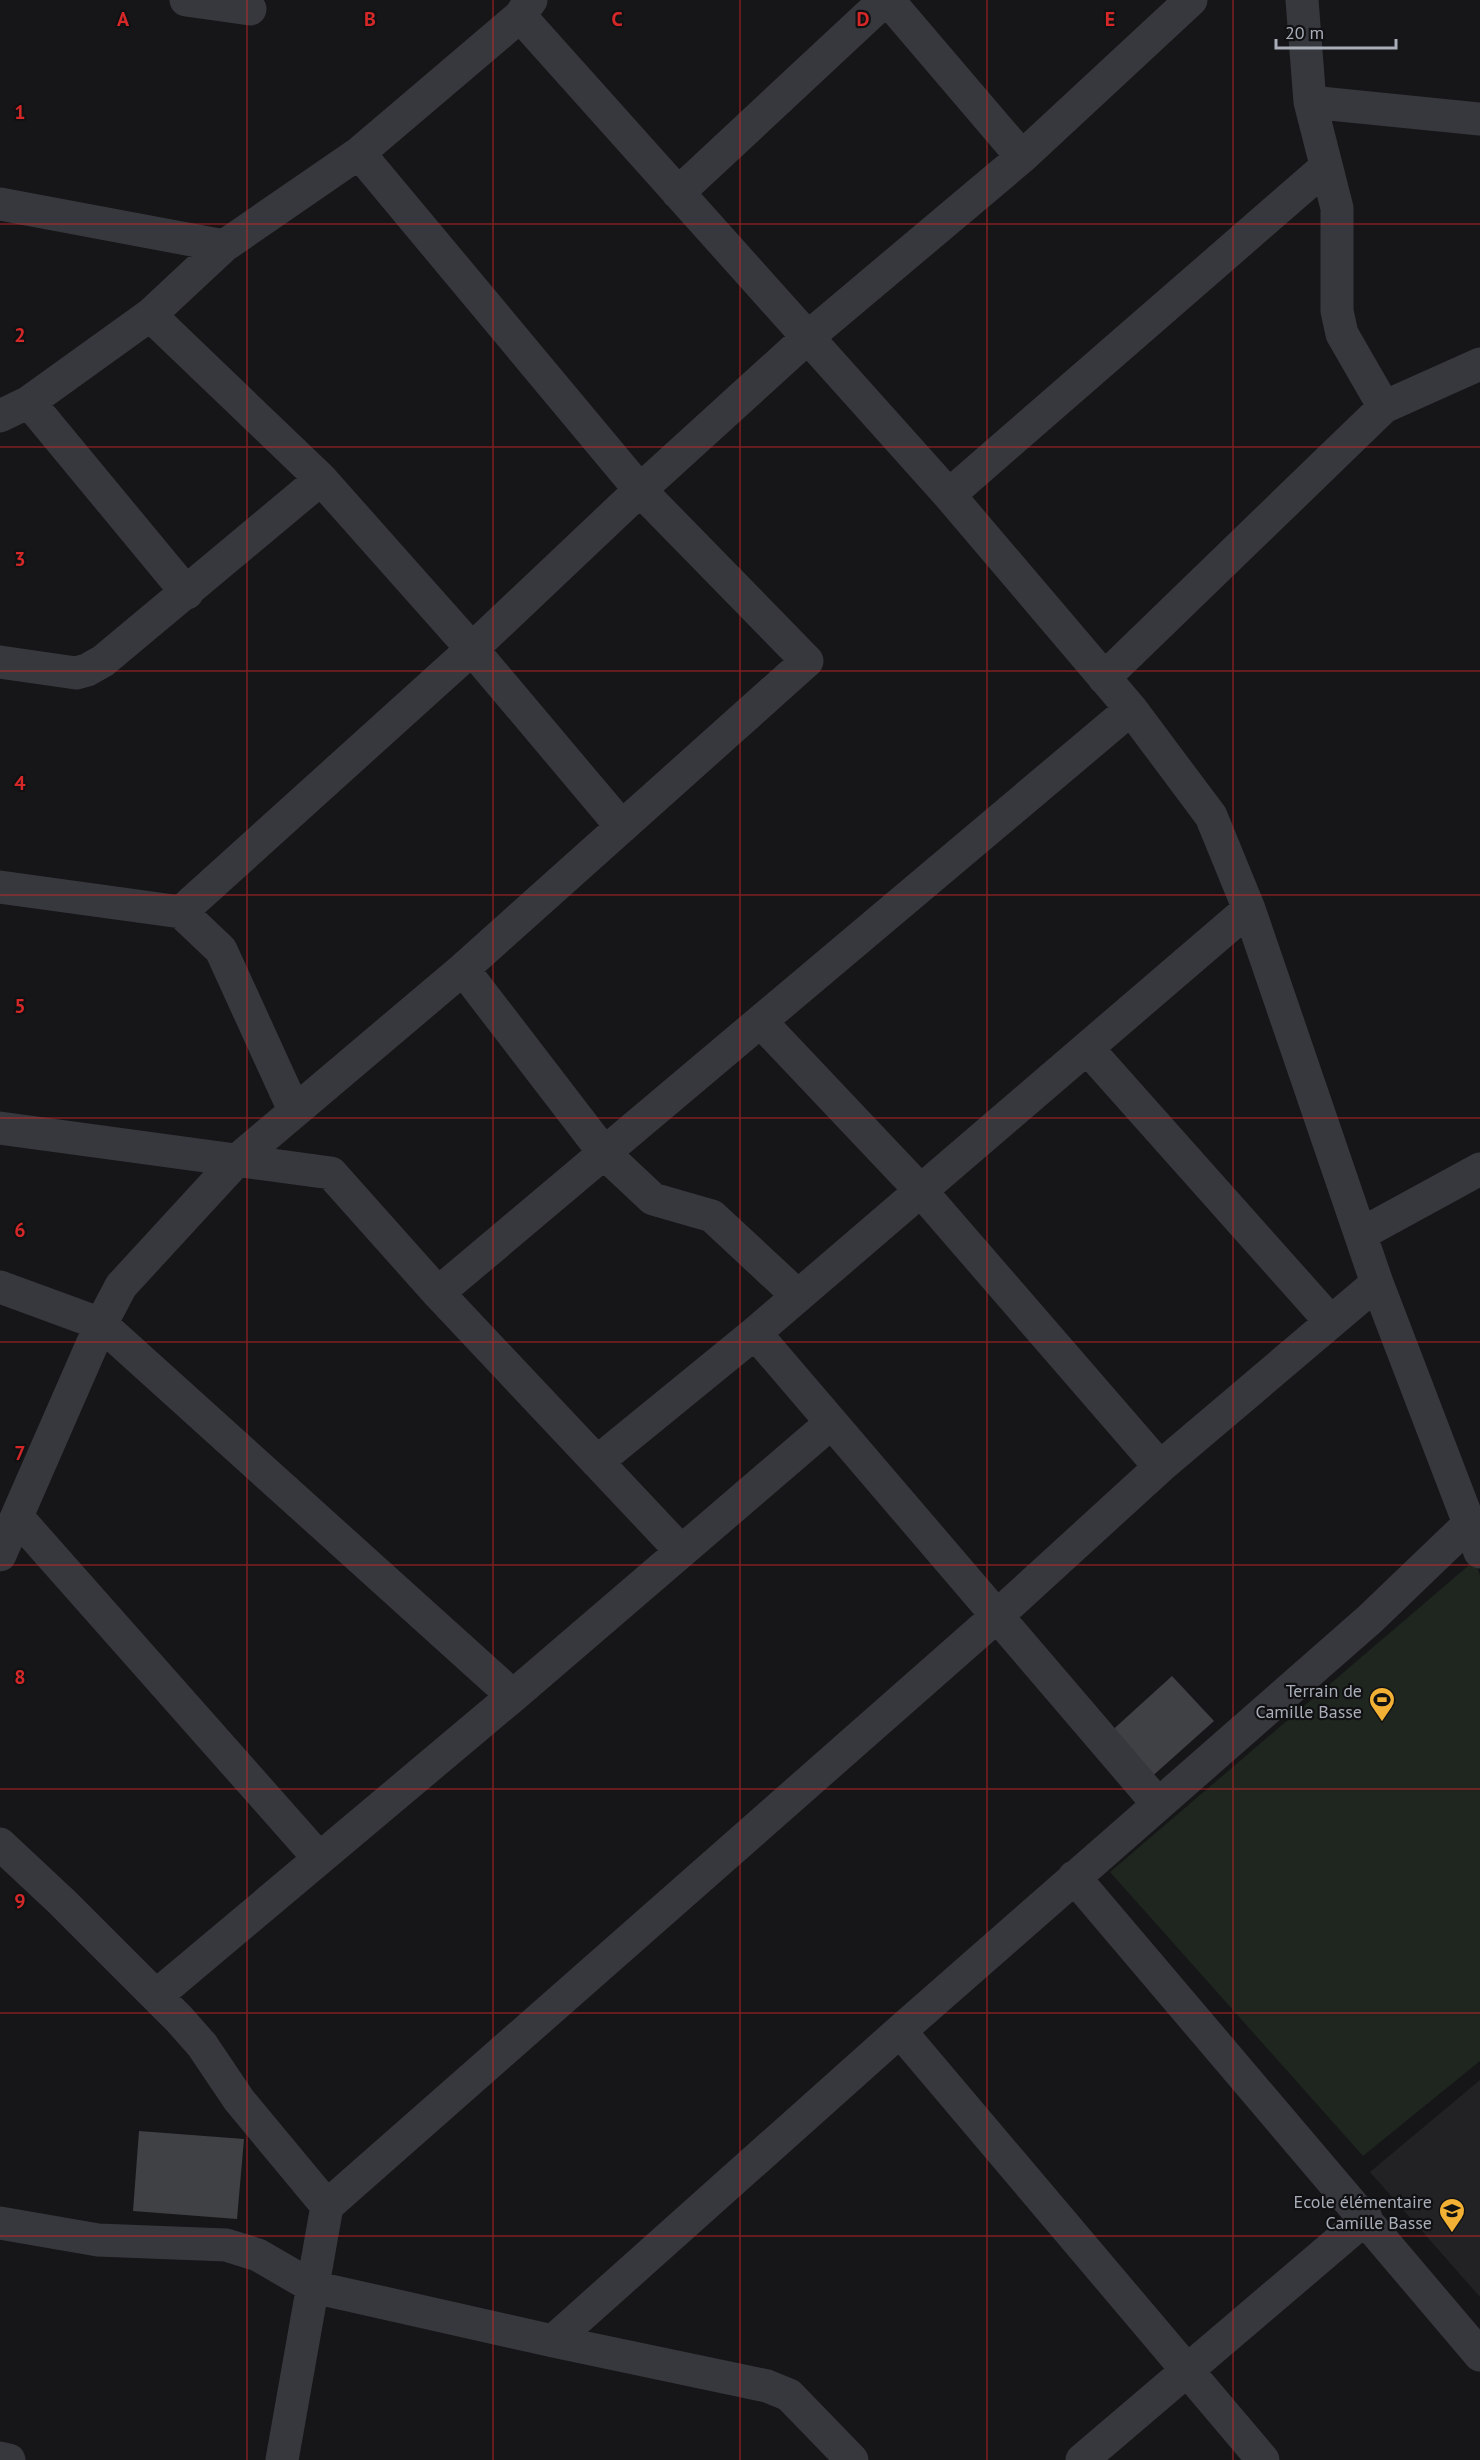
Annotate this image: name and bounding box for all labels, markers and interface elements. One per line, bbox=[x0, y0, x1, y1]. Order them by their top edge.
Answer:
text: A bbox=[117, 6, 130, 32]
text: B bbox=[364, 6, 376, 32]
text: C bbox=[611, 6, 623, 32]
text: D bbox=[857, 6, 870, 32]
text: E bbox=[1105, 6, 1115, 32]
scale bar bbox=[1276, 12, 1396, 50]
text: 20 m bbox=[1285, 21, 1324, 44]
text: 1 bbox=[14, 99, 26, 125]
text: 2 bbox=[14, 322, 26, 348]
text: 3 bbox=[14, 546, 26, 572]
text: 4 bbox=[14, 770, 26, 796]
text: 5 bbox=[14, 993, 26, 1019]
text: 6 bbox=[14, 1217, 26, 1243]
text: 7 bbox=[14, 1440, 26, 1466]
text: 8 bbox=[14, 1664, 26, 1690]
place label: Terrain de Camille Basse bbox=[1255, 1679, 1362, 1723]
sports icon: Terrain de Camille Basse bbox=[1367, 1685, 1397, 1723]
text: 9 bbox=[14, 1888, 26, 1914]
place label: Ecole élémentaire Camille Basse bbox=[1294, 2190, 1432, 2234]
school or university icon: Ecole élémentaire Camille Basse bbox=[1437, 2196, 1467, 2234]

